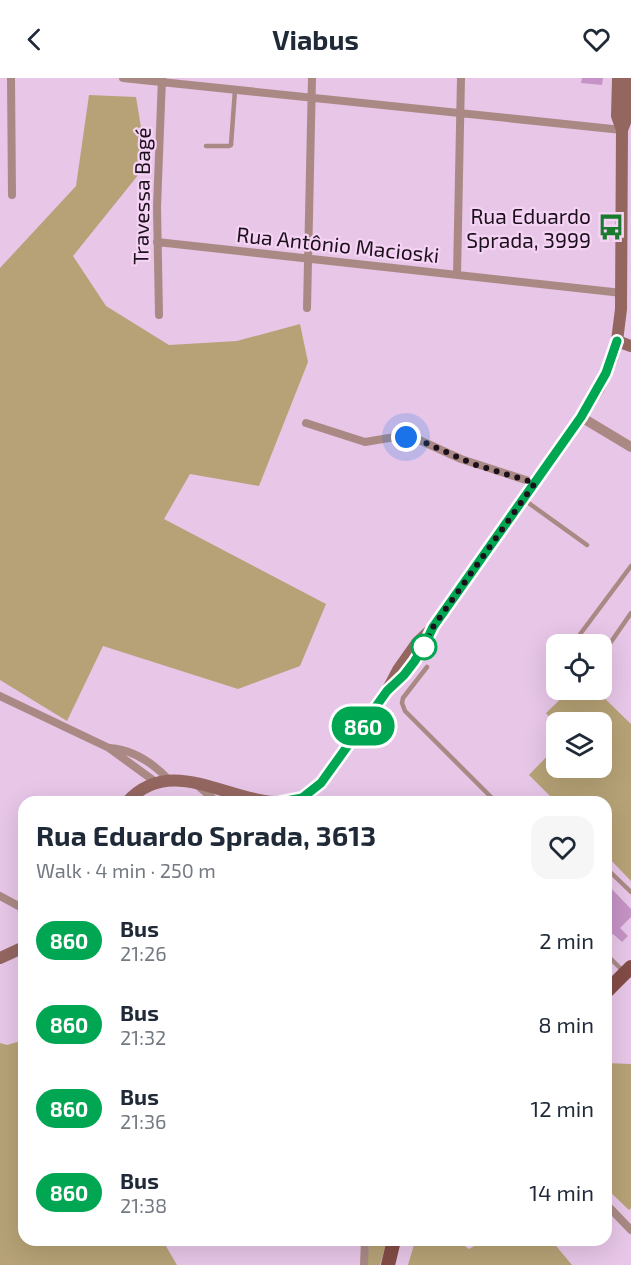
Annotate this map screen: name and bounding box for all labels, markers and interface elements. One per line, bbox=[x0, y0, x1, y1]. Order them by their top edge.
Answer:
icon: back bbox=[18, 23, 51, 56]
text: Viabus bbox=[272, 23, 359, 55]
icon: heart bbox=[580, 23, 613, 56]
street label: Travessa Bagé bbox=[127, 127, 155, 265]
place label: Rua Eduardo Sprada, 3999 bbox=[466, 203, 591, 252]
bus stop icon: Rua Eduardo Sprada, 3999 bbox=[596, 212, 626, 242]
street label: Rua Antônio Macioski bbox=[235, 221, 441, 267]
your location bbox=[391, 422, 421, 452]
unlabelled marker bbox=[411, 634, 437, 660]
map controls bbox=[546, 634, 612, 778]
button: locate bbox=[546, 634, 612, 700]
line badge: 860 bbox=[328, 706, 398, 746]
button: layers bbox=[546, 712, 612, 778]
text: 860 bbox=[344, 714, 382, 739]
button: heart bbox=[531, 816, 594, 879]
text: Rua Eduardo Sprada, 3613 bbox=[36, 818, 376, 852]
text: Walk · 4 min · 250 m bbox=[36, 858, 216, 882]
text: Bus bbox=[120, 915, 159, 941]
text: 2 min bbox=[539, 927, 594, 953]
text: 860 bbox=[50, 928, 88, 953]
text: 21:26 bbox=[120, 941, 167, 965]
text: Bus bbox=[120, 999, 159, 1025]
text: 8 min bbox=[538, 1011, 594, 1037]
text: 860 bbox=[50, 1012, 88, 1037]
text: 21:32 bbox=[120, 1025, 166, 1049]
text: Bus bbox=[120, 1083, 159, 1109]
text: 12 min bbox=[530, 1095, 594, 1121]
text: 860 bbox=[50, 1096, 88, 1121]
text: 21:36 bbox=[120, 1109, 166, 1133]
text: Bus bbox=[120, 1167, 159, 1193]
text: 14 min bbox=[529, 1179, 594, 1205]
text: 860 bbox=[50, 1180, 88, 1205]
text: 21:38 bbox=[120, 1193, 167, 1217]

